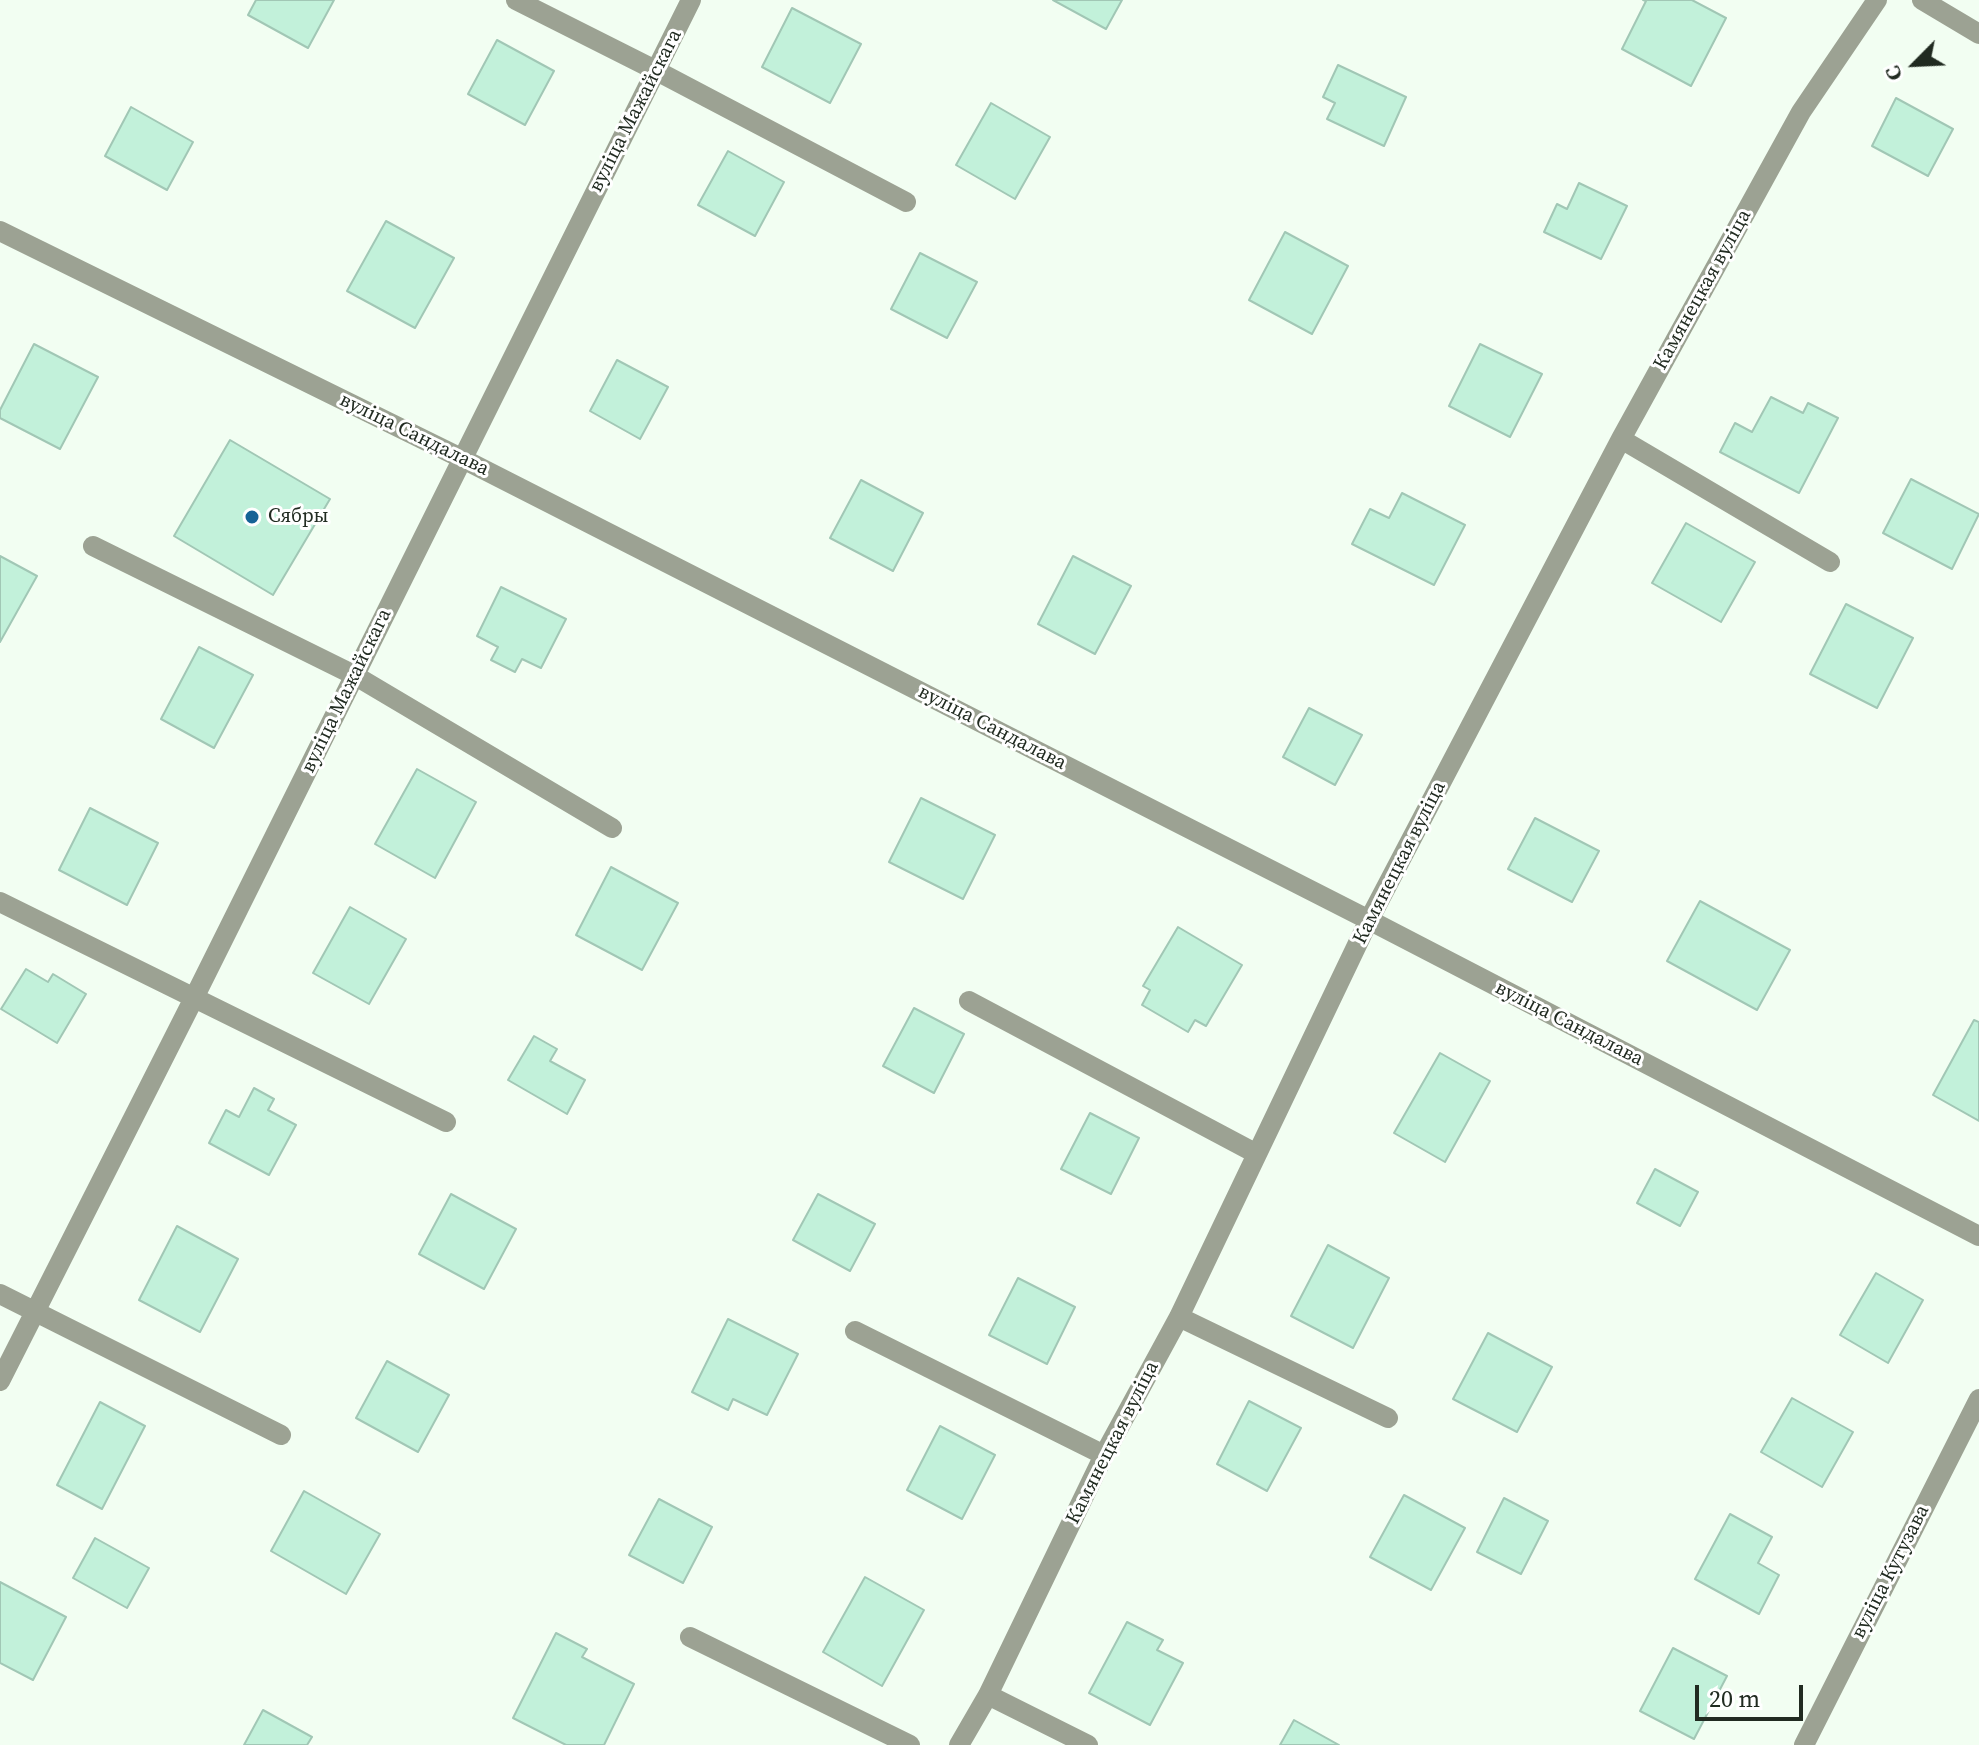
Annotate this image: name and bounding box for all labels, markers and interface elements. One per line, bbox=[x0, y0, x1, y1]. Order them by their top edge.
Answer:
north arrow bbox=[1875, 24, 1955, 104]
street label: вуліца Мажайскага bbox=[585, 26, 687, 196]
text: С bbox=[1877, 61, 1910, 86]
street label: Камянецкая вуліца bbox=[1649, 206, 1757, 374]
street label: вуліца Сандалава bbox=[335, 388, 493, 482]
place label: Сябры bbox=[268, 505, 329, 529]
marker: Сябры bbox=[243, 508, 261, 526]
street label: вуліца Мажайскага bbox=[297, 605, 397, 777]
street label: вуліца Сандалава bbox=[914, 680, 1070, 776]
street label: Камянецкая вуліца bbox=[1349, 778, 1451, 948]
street label: вуліца Сандалава bbox=[1491, 976, 1647, 1072]
street label: Камянецкая вуліца bbox=[1062, 1358, 1164, 1528]
street label: вуліца Кутузава bbox=[1847, 1501, 1935, 1643]
scale bar bbox=[1699, 1669, 1807, 1719]
text: 20 m bbox=[1709, 1682, 1760, 1715]

